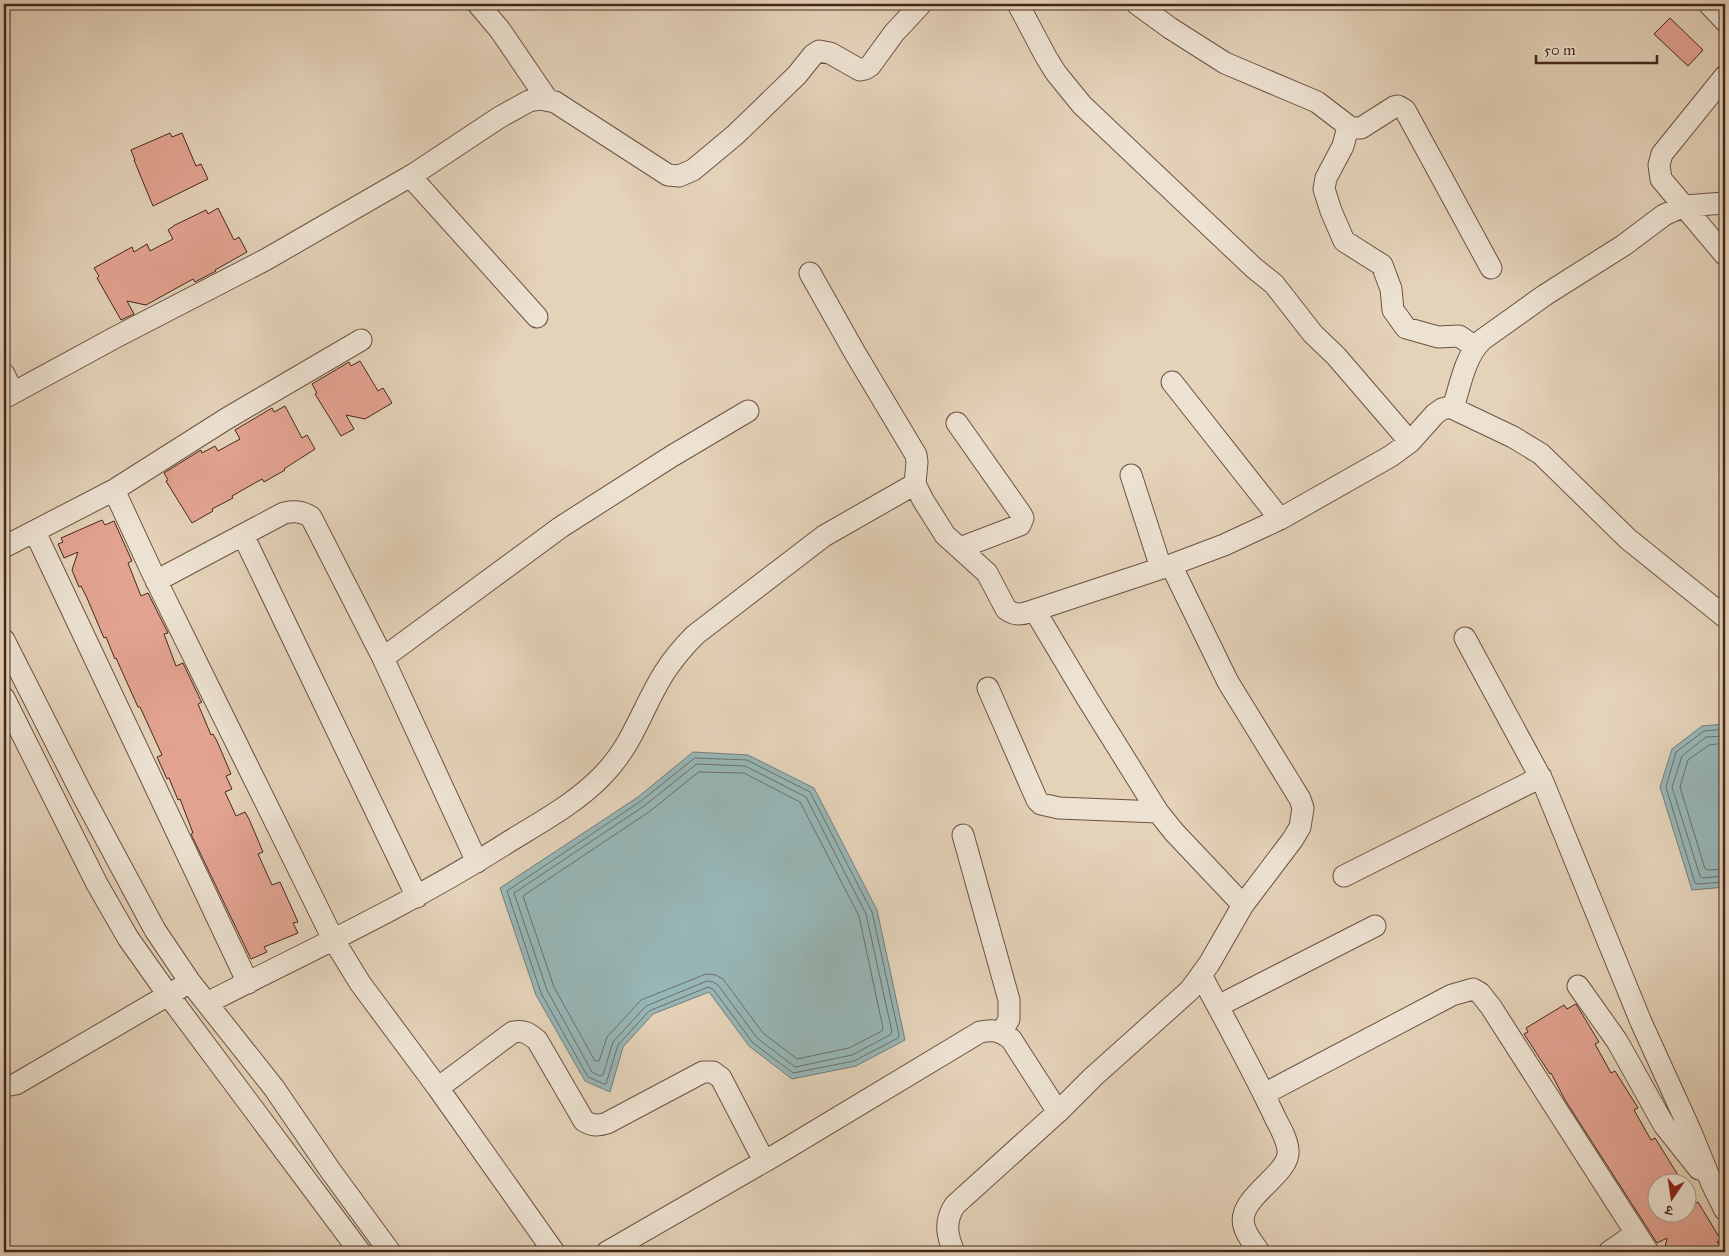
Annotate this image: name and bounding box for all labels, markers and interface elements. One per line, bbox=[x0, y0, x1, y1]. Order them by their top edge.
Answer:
scale bar bbox=[1536, 32, 1658, 64]
text: 50 m bbox=[1544, 41, 1576, 59]
north arrow bbox=[1646, 1174, 1696, 1224]
text: उ bbox=[1663, 1201, 1676, 1219]

